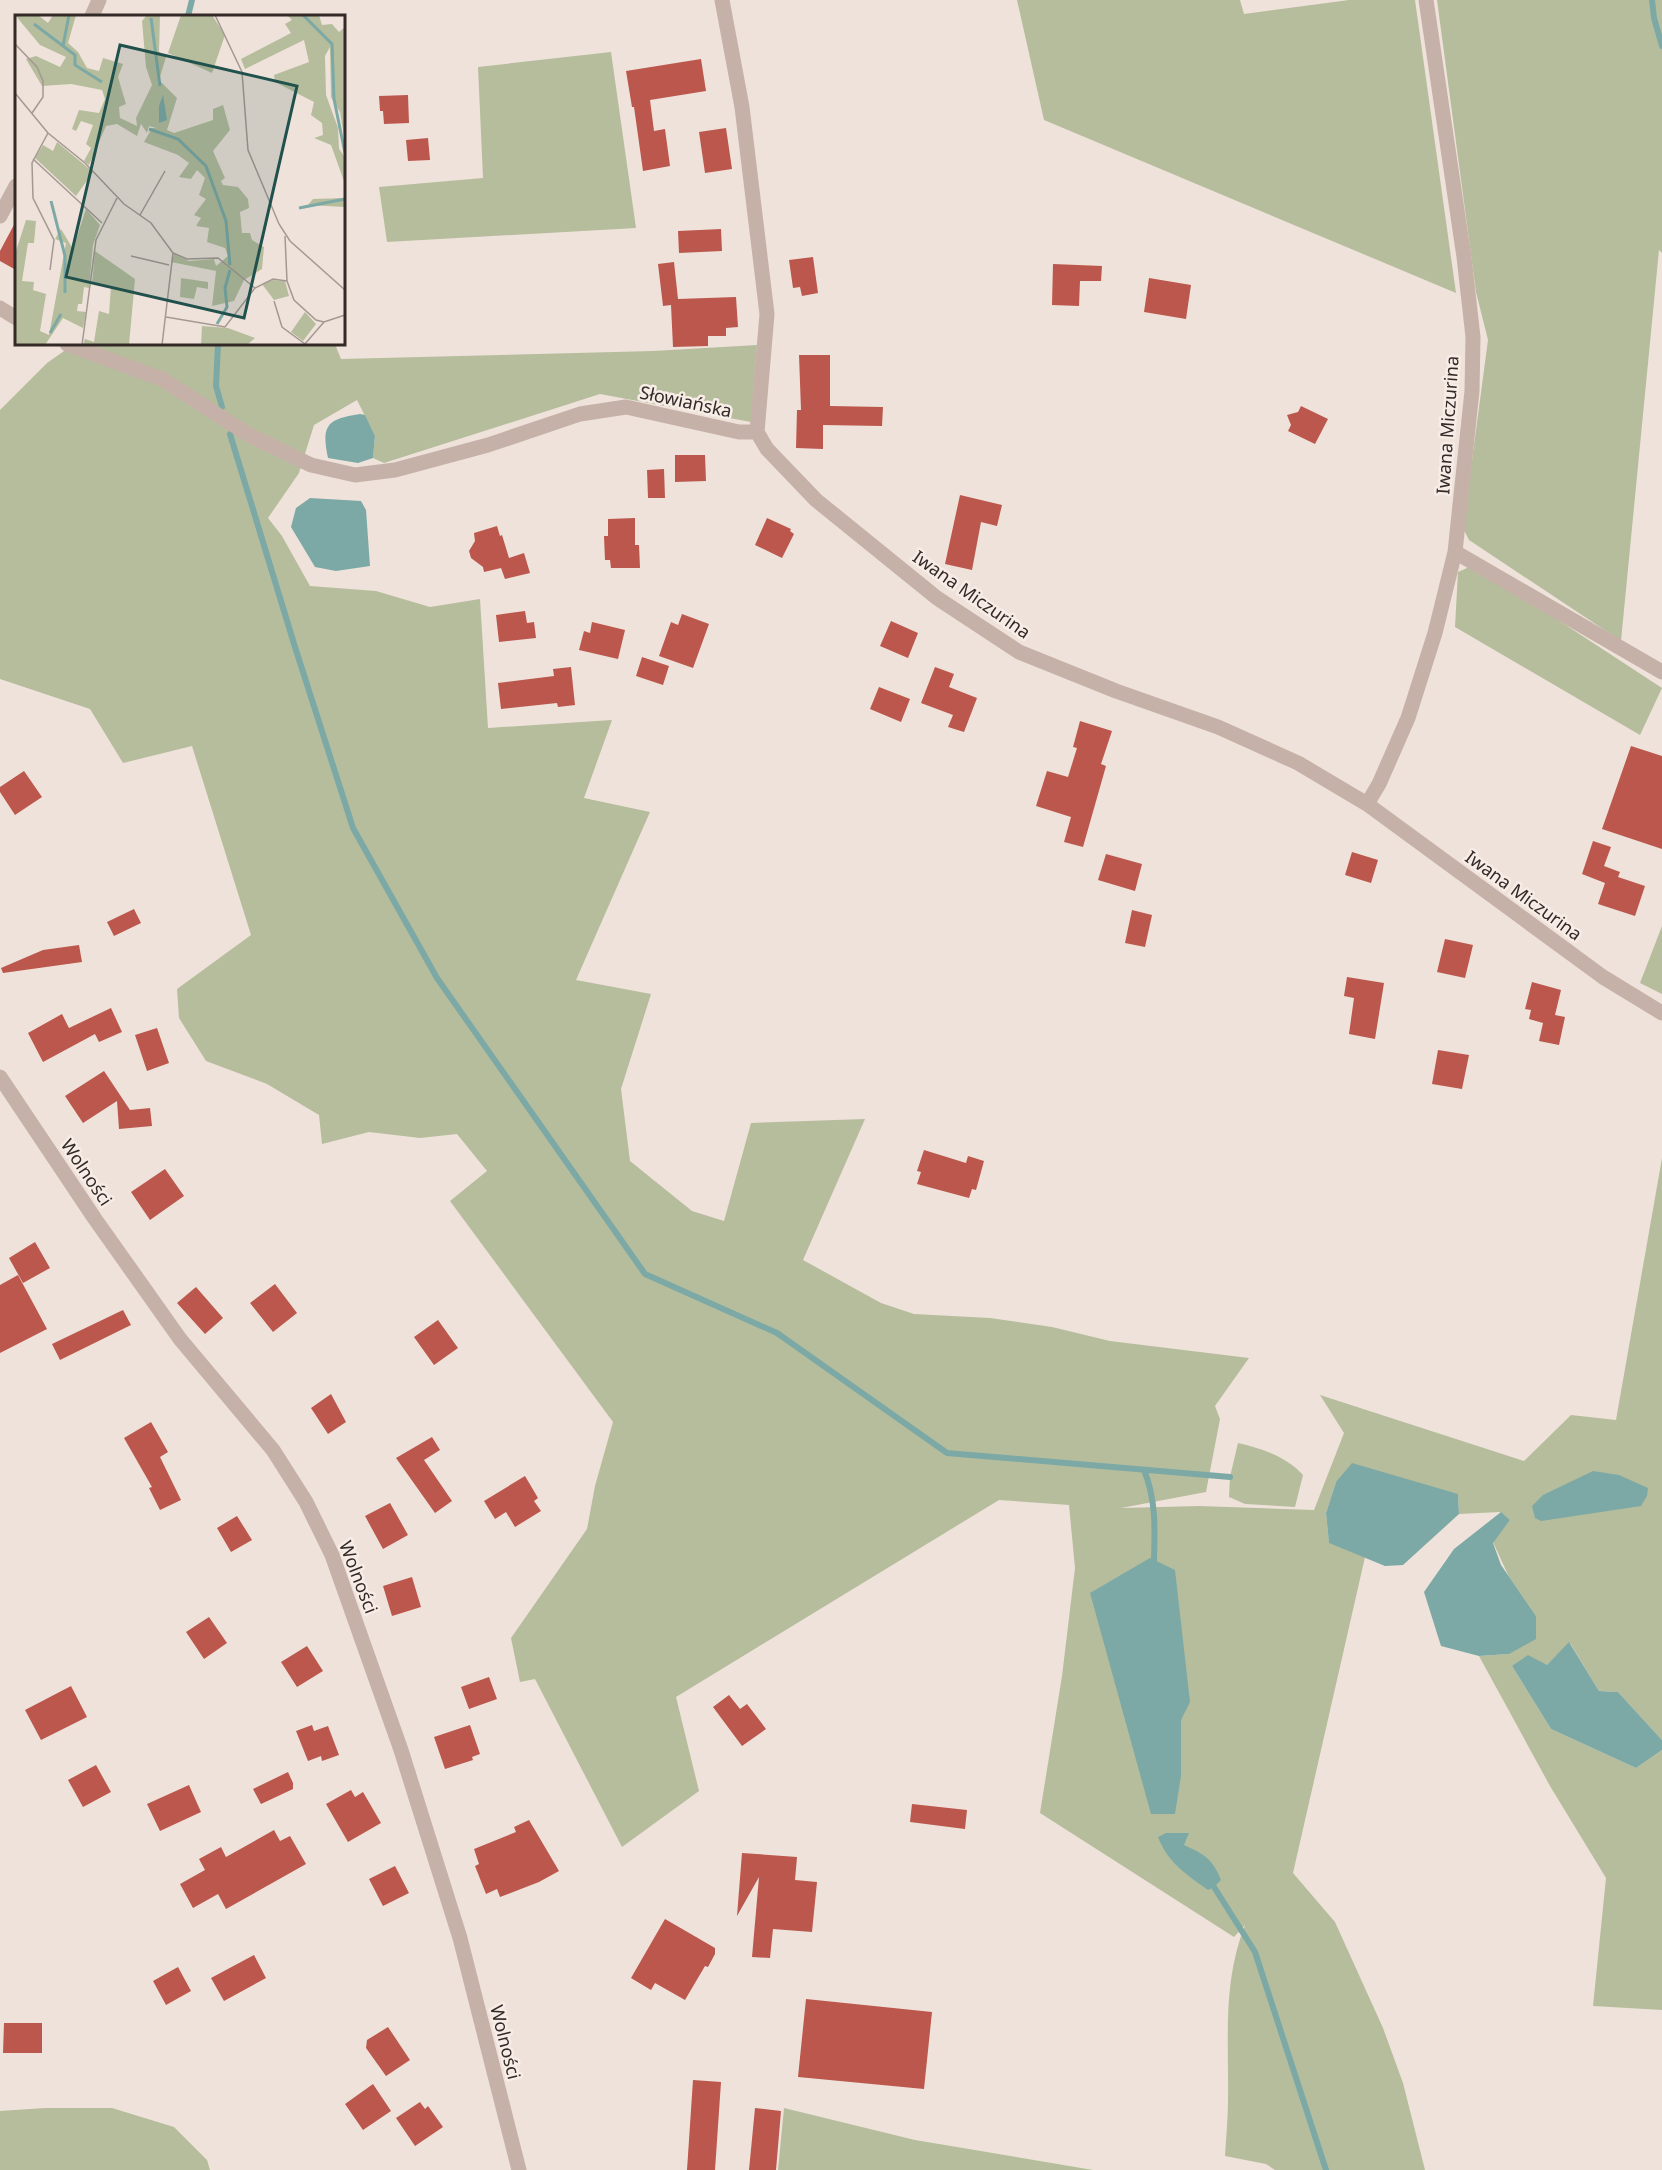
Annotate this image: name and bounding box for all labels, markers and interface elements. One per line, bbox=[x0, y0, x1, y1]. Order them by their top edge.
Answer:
inset map bbox=[15, 15, 345, 345]
street label: Iwana Miczurina bbox=[1430, 355, 1464, 495]
street label: Słowiańska bbox=[638, 380, 734, 422]
street label: Iwana Miczurina bbox=[908, 544, 1036, 644]
street label: Iwana Miczurina bbox=[1461, 845, 1587, 945]
street label: Wolności bbox=[56, 1134, 118, 1210]
street label: Wolności bbox=[334, 1537, 384, 1617]
street label: Wolności bbox=[485, 2002, 527, 2082]

